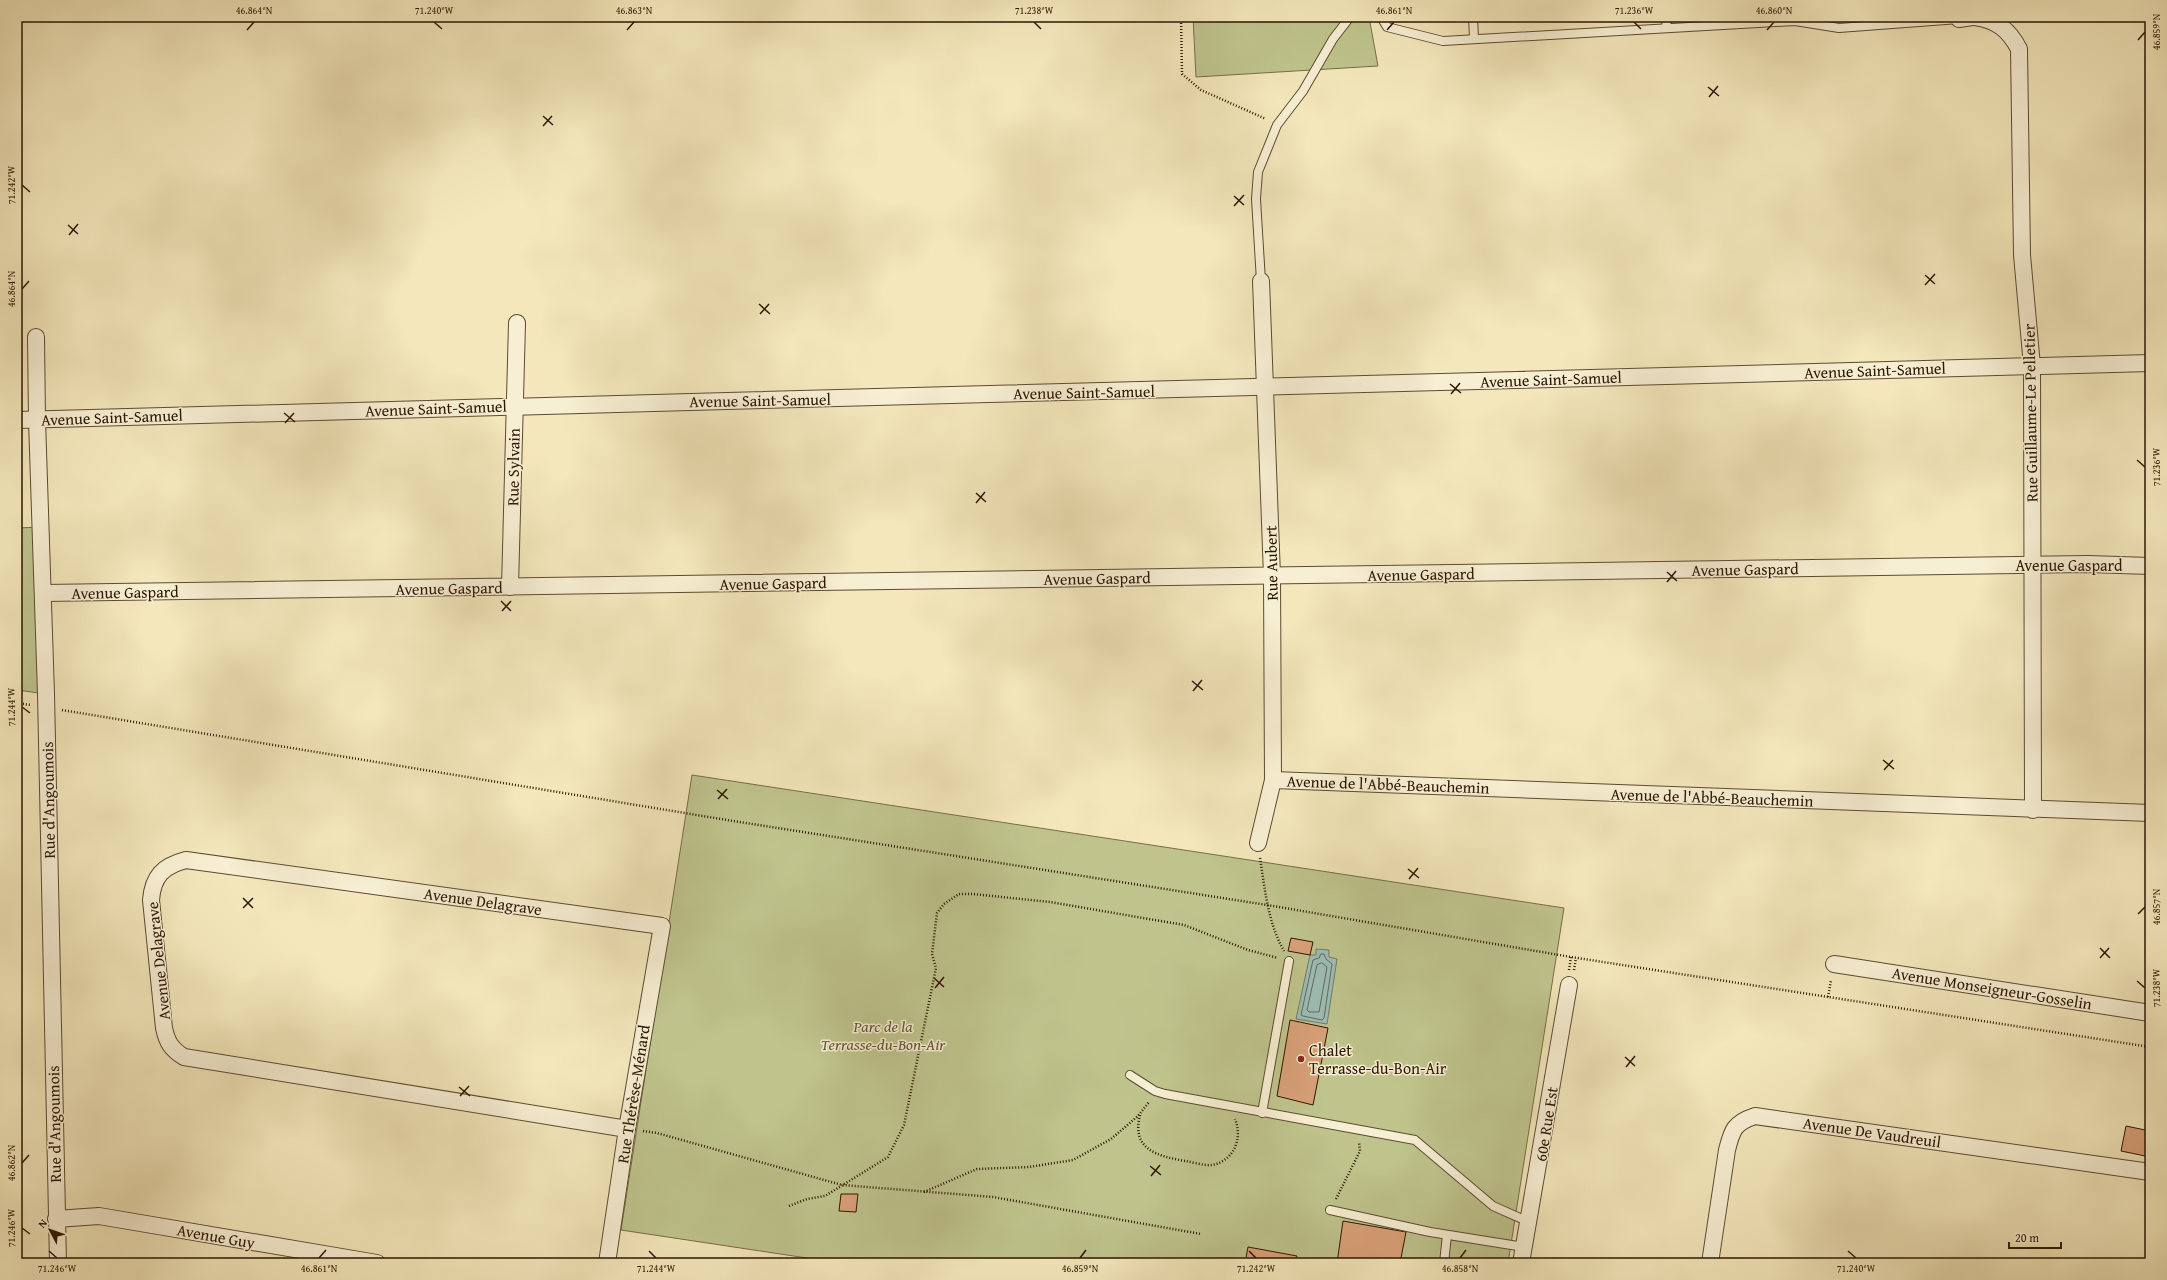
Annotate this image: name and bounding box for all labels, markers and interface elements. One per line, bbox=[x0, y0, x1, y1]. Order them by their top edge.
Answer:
text: 46.864°N bbox=[236, 3, 273, 18]
text: 71.240°W bbox=[415, 3, 454, 18]
text: 46.863°N bbox=[616, 3, 653, 18]
text: 71.238°W bbox=[1015, 3, 1054, 18]
text: 46.861°N bbox=[1376, 3, 1413, 18]
text: 71.236°W bbox=[1615, 3, 1654, 18]
text: 46.860°N bbox=[1756, 3, 1793, 18]
text: 46.859°N bbox=[2149, 13, 2164, 50]
text: 71.242°W bbox=[4, 165, 19, 204]
text: 46.864°N bbox=[4, 270, 19, 307]
street label: Rue Guillaume-Le Pelletier bbox=[2016, 323, 2044, 502]
street label: Avenue Saint-Samuel bbox=[1804, 356, 1947, 384]
street label: Avenue Saint-Samuel bbox=[1480, 365, 1623, 393]
street label: Avenue Saint-Samuel bbox=[1013, 379, 1156, 405]
street label: Avenue Saint-Samuel bbox=[689, 387, 832, 413]
street label: Avenue Saint-Samuel bbox=[365, 394, 508, 422]
street label: Avenue Saint-Samuel bbox=[41, 403, 184, 431]
street label: Rue Sylvain bbox=[500, 428, 526, 506]
text: 71.236°W bbox=[2149, 447, 2164, 486]
street label: Rue Aubert bbox=[1258, 525, 1284, 601]
street label: Avenue Gaspard bbox=[2015, 553, 2123, 577]
street label: Avenue Gaspard bbox=[1691, 556, 1799, 582]
street label: Avenue Gaspard bbox=[1367, 561, 1475, 587]
street label: Avenue Gaspard bbox=[1043, 565, 1151, 591]
street label: Avenue Gaspard bbox=[719, 570, 827, 596]
street label: Avenue Gaspard bbox=[395, 575, 503, 601]
street label: Avenue Gaspard bbox=[71, 579, 179, 605]
text: 71.244°W bbox=[4, 687, 19, 726]
street label: Rue d'Angoumois bbox=[35, 741, 61, 859]
street label: Avenue de l'Abbé-Beauchemin bbox=[1286, 768, 1490, 800]
street label: Avenue de l'Abbé-Beauchemin bbox=[1610, 781, 1814, 813]
street label: Avenue Delagrave bbox=[423, 881, 543, 921]
text: 46.857°N bbox=[2149, 888, 2164, 925]
street label: Avenue Delagrave bbox=[140, 901, 176, 1021]
street label: Avenue Monseigneur-Gosselin bbox=[1890, 960, 2094, 1016]
text: 71.238°W bbox=[2149, 968, 2164, 1007]
park label: Parc de la Terrasse-du-Bon-Air bbox=[821, 1014, 946, 1056]
street label: Rue Thérèse-Ménard bbox=[610, 1023, 656, 1165]
place label: Chalet Terrasse-du-Bon-Air bbox=[1309, 1038, 1447, 1080]
marker: Chalet Terrasse-du-Bon-Air bbox=[1296, 1054, 1306, 1064]
street label: Rue d'Angoumois bbox=[41, 1065, 67, 1183]
street label: 60e Rue Est bbox=[1528, 1085, 1564, 1163]
street label: Avenue De Vaudreuil bbox=[1801, 1110, 1943, 1154]
text: 46.862°N bbox=[4, 1144, 19, 1181]
text: 71.246°W bbox=[4, 1208, 19, 1247]
north arrow bbox=[30, 1210, 70, 1250]
text: N bbox=[34, 1215, 51, 1231]
street label: Avenue Guy bbox=[175, 1217, 257, 1255]
scale bar bbox=[2009, 1224, 2061, 1250]
text: 20 m bbox=[2015, 1229, 2039, 1246]
text: 71.246°W bbox=[38, 1261, 77, 1276]
text: 46.861°N bbox=[301, 1261, 338, 1276]
text: 71.244°W bbox=[637, 1261, 676, 1276]
text: 46.859°N bbox=[1062, 1261, 1099, 1276]
text: 71.242°W bbox=[1237, 1261, 1276, 1276]
text: 46.858°N bbox=[1442, 1261, 1479, 1276]
text: 71.240°W bbox=[1837, 1261, 1876, 1276]

